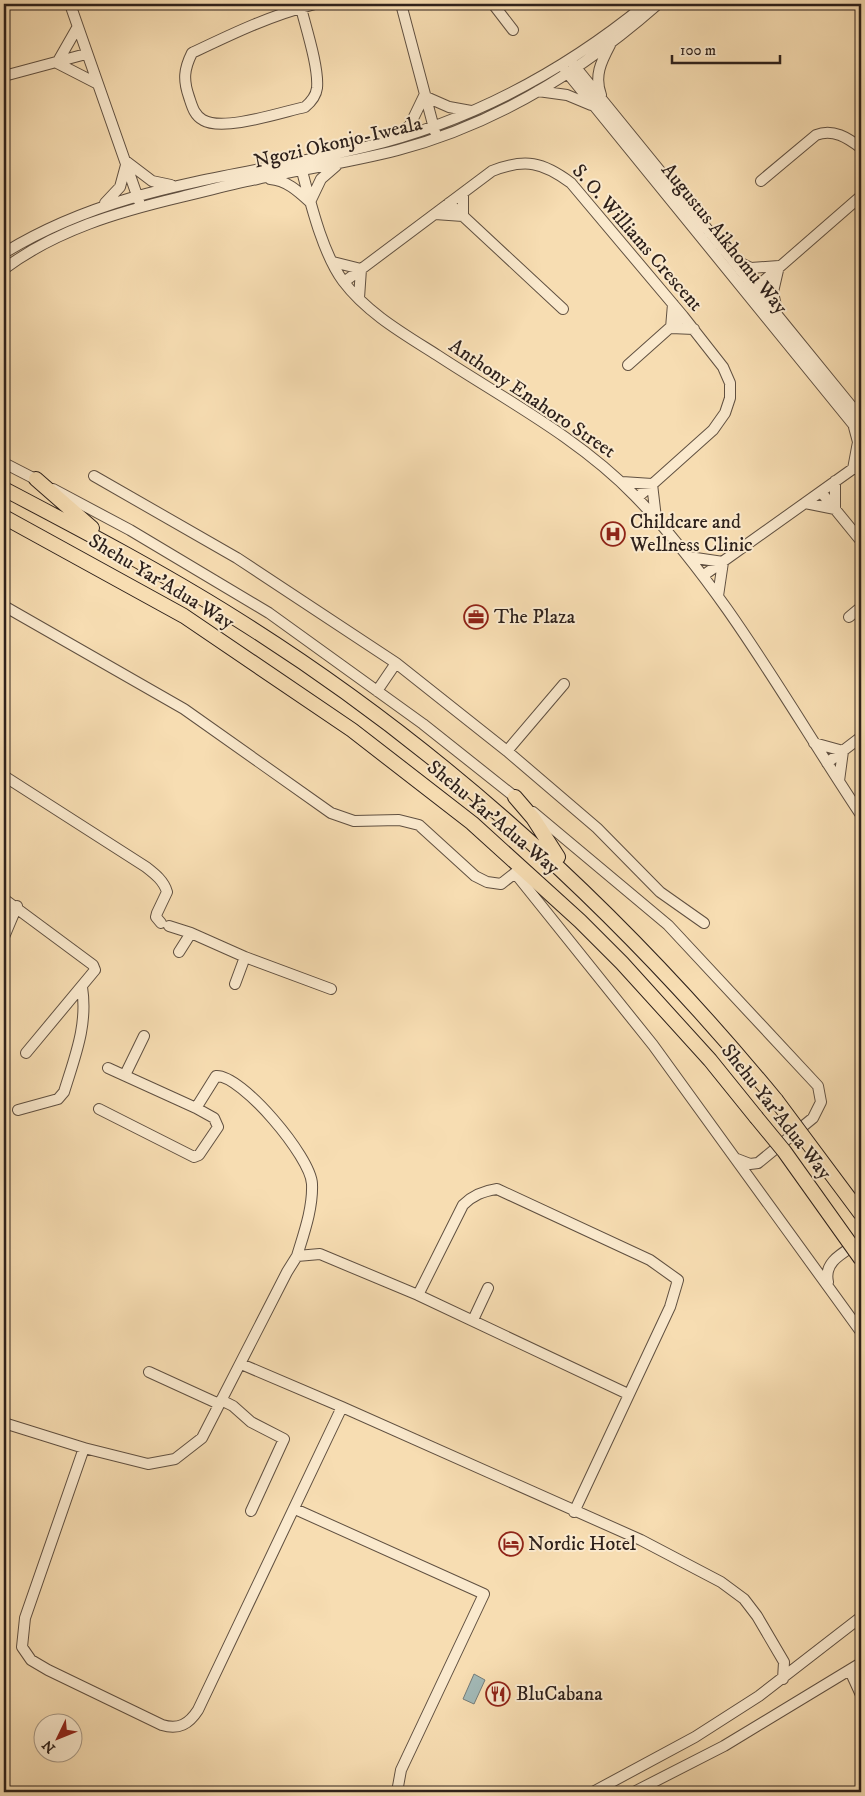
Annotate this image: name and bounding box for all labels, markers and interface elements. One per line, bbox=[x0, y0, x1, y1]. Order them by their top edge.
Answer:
scale bar bbox=[672, 32, 780, 64]
text: 100 m bbox=[680, 41, 716, 60]
street label: Ngozi Okonjo-Iweala bbox=[251, 111, 425, 175]
street label: Augustus Aikhomu Way bbox=[655, 158, 793, 320]
street label: S. O. Williams Crescent bbox=[566, 159, 708, 317]
street label: Anthony Enahoro Street bbox=[444, 334, 620, 464]
place label: Childcare and Wellness Clinic bbox=[629, 510, 753, 558]
hospital icon: Childcare and Wellness Clinic bbox=[600, 521, 626, 547]
street label: Shehu Yar'Adua Way bbox=[84, 529, 239, 636]
office icon: The Plaza bbox=[463, 604, 489, 630]
place label: The Plaza bbox=[494, 605, 576, 630]
street label: Shehu Yar'Adua Way bbox=[422, 755, 565, 881]
street label: Shehu Yar'Adua Way bbox=[715, 1039, 837, 1185]
hotel icon: Nordic Hotel bbox=[498, 1531, 524, 1557]
place label: Nordic Hotel bbox=[528, 1532, 636, 1557]
restaurant icon: BluCabana bbox=[485, 1681, 511, 1707]
place label: BluCabana bbox=[516, 1682, 603, 1707]
north arrow bbox=[32, 1714, 82, 1764]
text: N bbox=[38, 1735, 60, 1757]

